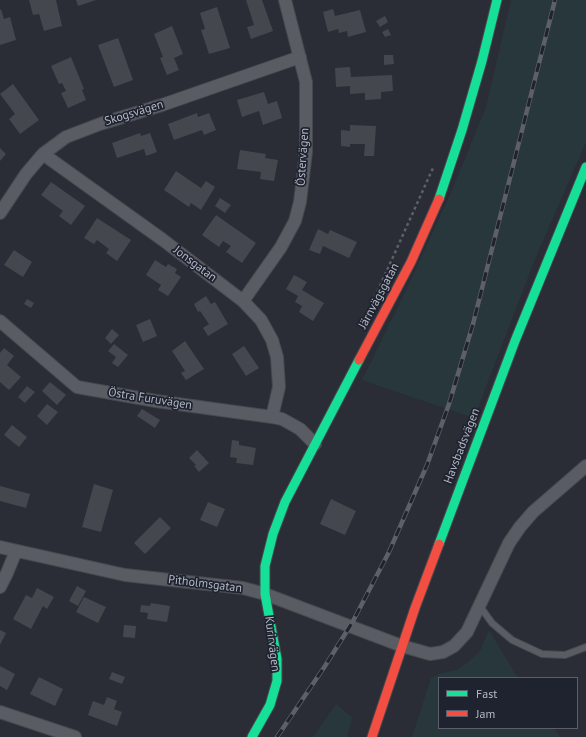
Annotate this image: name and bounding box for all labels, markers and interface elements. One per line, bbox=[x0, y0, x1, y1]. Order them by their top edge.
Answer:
street label: Skogsvägen bbox=[103, 97, 165, 129]
street label: Östervägen bbox=[294, 127, 312, 187]
street label: Jonsgatan bbox=[170, 243, 220, 285]
street label: Järnvägsgatan bbox=[356, 261, 402, 331]
street label: Östra Furuvägen bbox=[107, 385, 193, 413]
street label: Havsbadsvägen bbox=[441, 406, 483, 486]
street label: Pitholmsgatan bbox=[167, 572, 243, 596]
street label: Kurirvägen bbox=[261, 615, 283, 673]
legend bbox=[438, 677, 578, 729]
text: Fast bbox=[476, 686, 497, 701]
text: Jam bbox=[476, 706, 495, 721]

